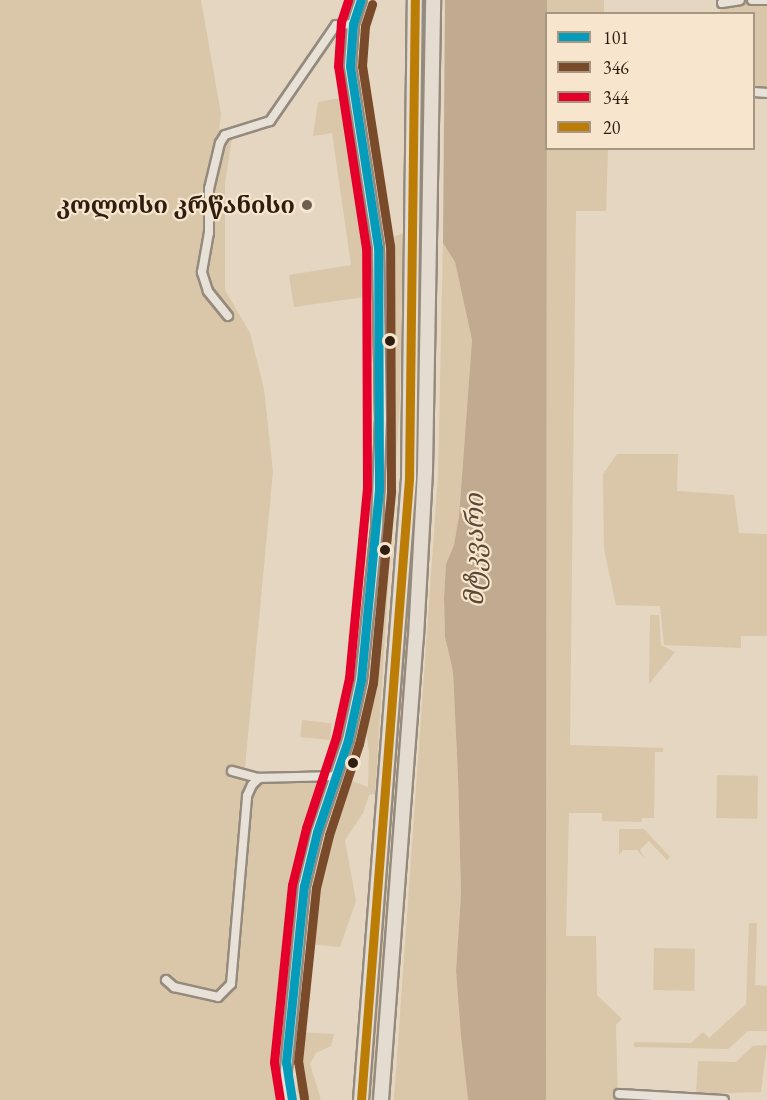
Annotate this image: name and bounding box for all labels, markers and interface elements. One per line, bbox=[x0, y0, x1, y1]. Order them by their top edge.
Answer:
legend bbox=[545, 12, 755, 150]
text: 101 bbox=[603, 26, 629, 49]
text: 346 bbox=[603, 56, 629, 79]
text: 344 bbox=[603, 86, 629, 109]
text: 20 bbox=[603, 116, 620, 139]
place label: კოლოსი კრწანისი bbox=[56, 191, 295, 219]
marker: კოლოსი კრწანისი bbox=[300, 198, 314, 212]
unlabelled marker bbox=[384, 335, 396, 347]
water label: მტკვარი bbox=[459, 494, 491, 606]
unlabelled marker bbox=[379, 544, 391, 556]
unlabelled marker bbox=[347, 757, 359, 769]

